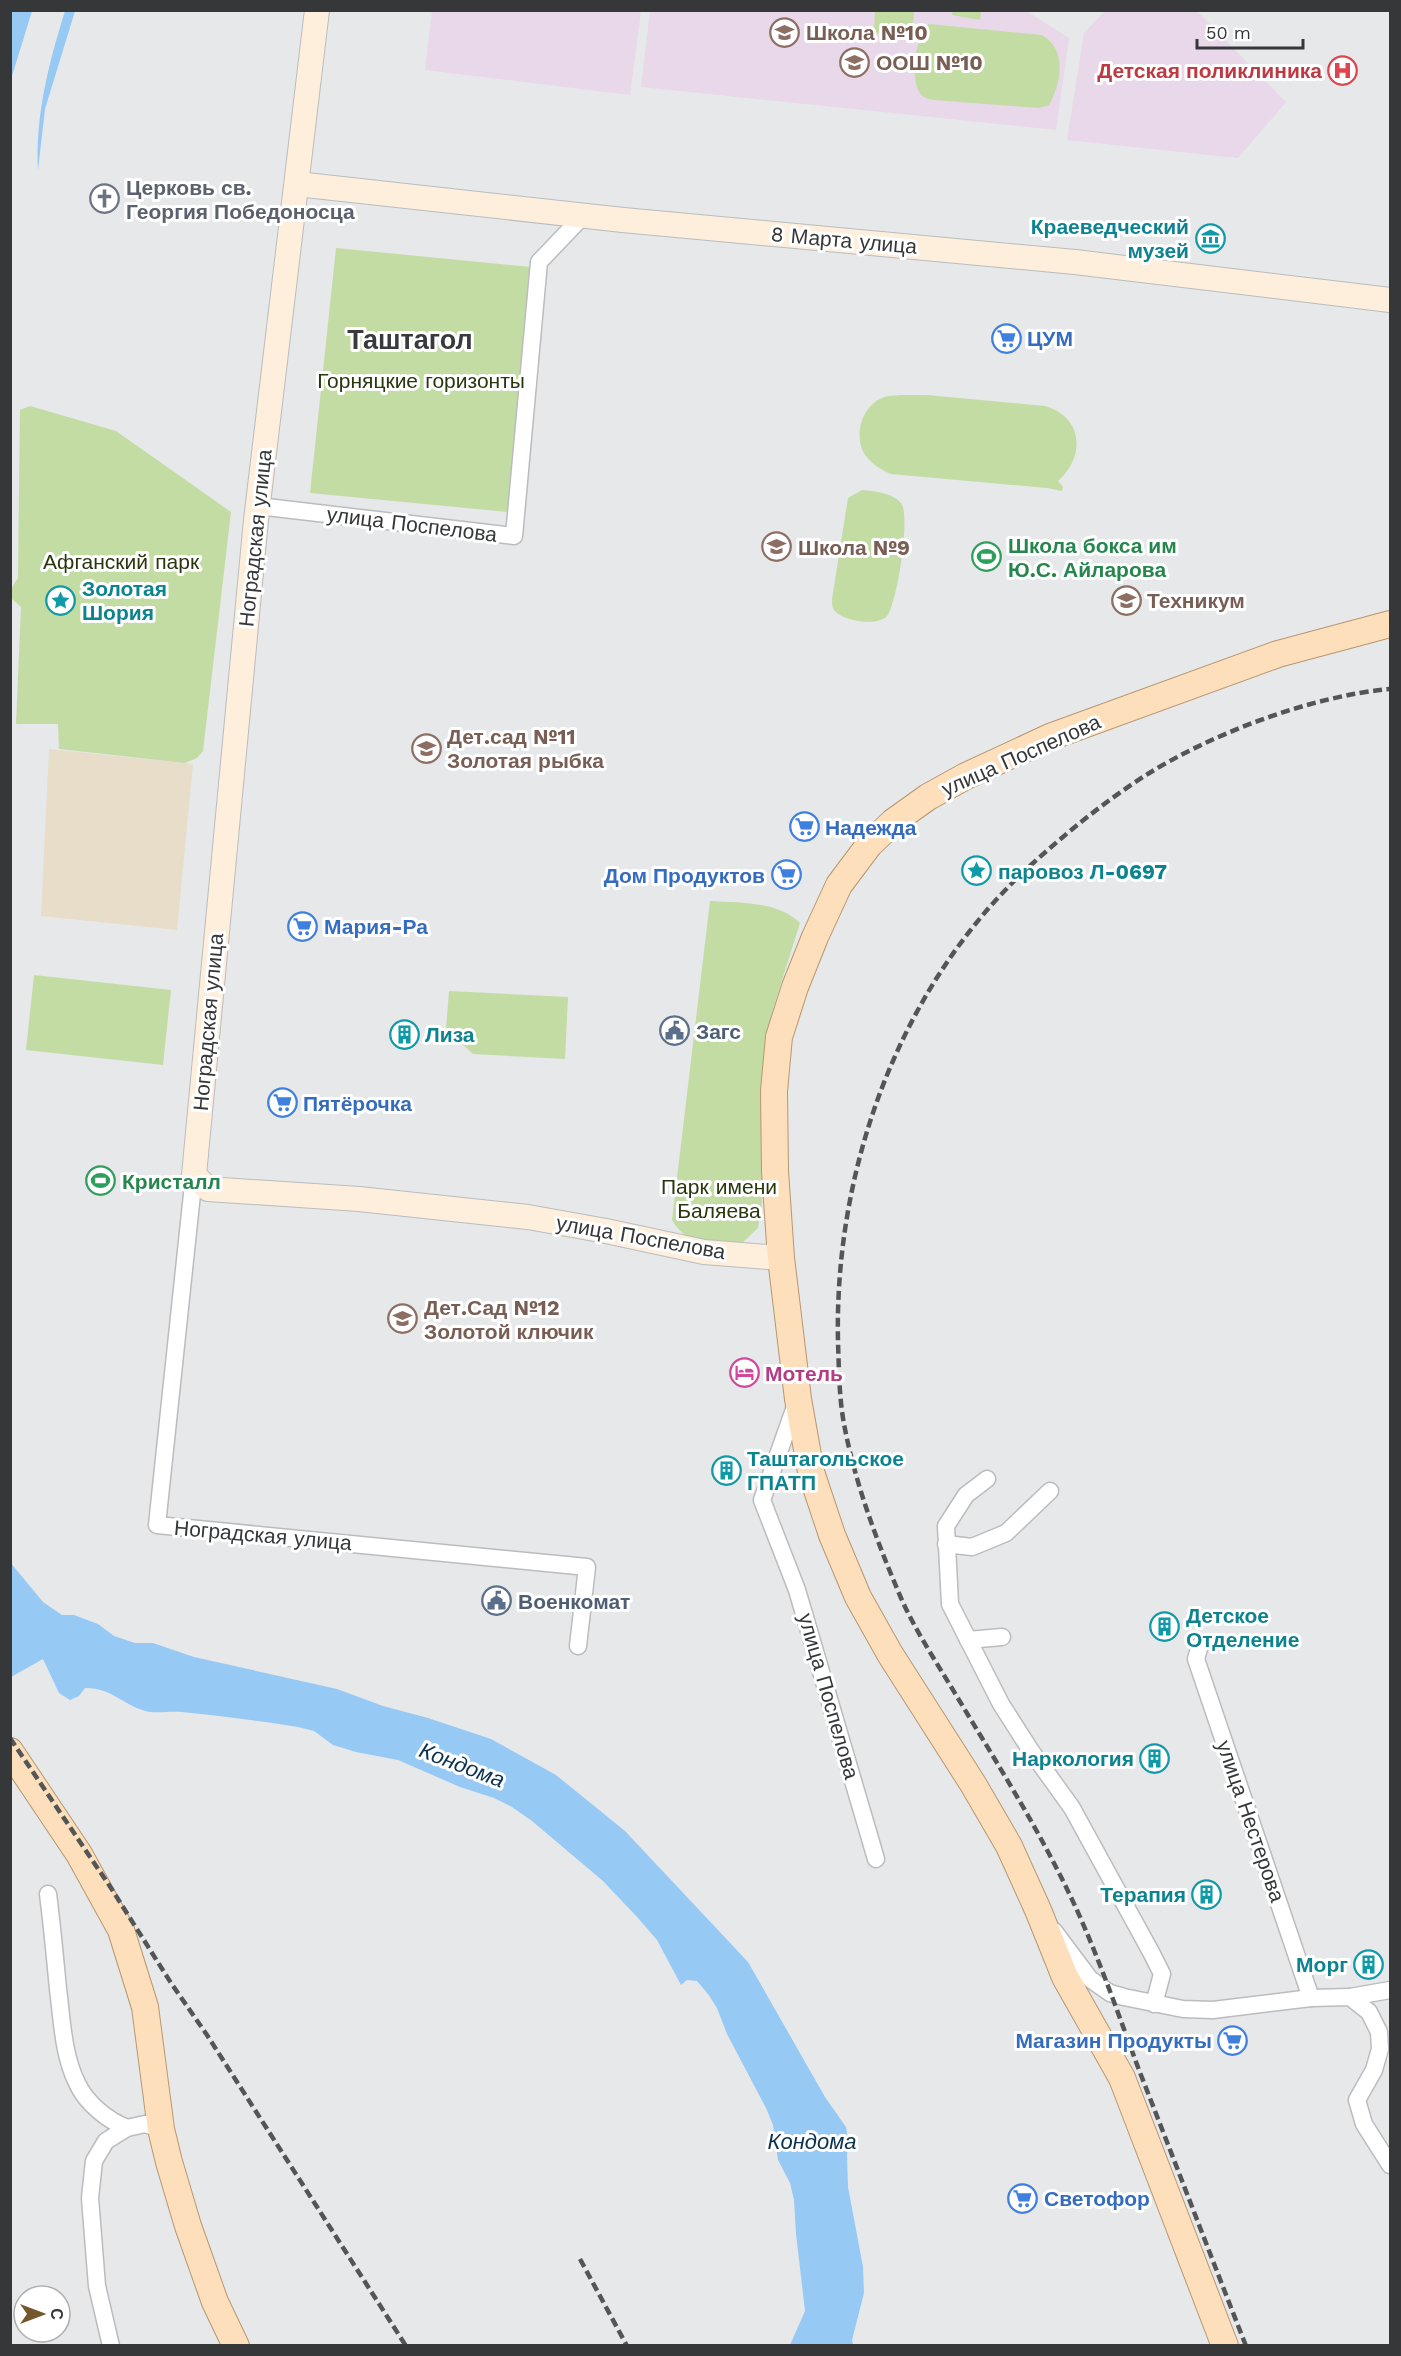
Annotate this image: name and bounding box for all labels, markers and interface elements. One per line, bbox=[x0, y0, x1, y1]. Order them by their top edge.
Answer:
scale bar bbox=[1197, 12, 1304, 50]
school or university icon: Школа №10 bbox=[769, 16, 801, 48]
place label: Школа №10 bbox=[806, 20, 928, 45]
text: 50 m bbox=[1206, 22, 1251, 43]
school or university icon: ООШ №10 bbox=[839, 46, 871, 78]
place label: ООШ №10 bbox=[876, 50, 983, 75]
hospital icon: Детская поликлиника bbox=[1327, 54, 1359, 86]
place label: Детская поликлиника bbox=[1097, 58, 1322, 83]
place label: Церковь св. Георгия Победоносца bbox=[126, 175, 355, 224]
church icon: Церковь св. Георгия Победоносца bbox=[89, 183, 121, 215]
place label: Краеведческий музей bbox=[1031, 214, 1189, 263]
street label: 8 Марта улица bbox=[770, 221, 918, 259]
museum icon: Краеведческий музей bbox=[1194, 222, 1226, 254]
supermarket icon: ЦУМ bbox=[990, 322, 1022, 354]
district label: Таштагол bbox=[347, 324, 473, 356]
place label: ЦУМ bbox=[1027, 326, 1073, 351]
park label: Горняцкие горизонты bbox=[317, 368, 525, 393]
street label: Ноградская улица bbox=[233, 448, 277, 628]
street label: улица Поспелова bbox=[325, 501, 499, 547]
school or university icon: Школа №9 bbox=[761, 531, 793, 563]
place label: Школа бокса им Ю.С. Айларова bbox=[1008, 533, 1177, 582]
place label: Школа №9 bbox=[798, 535, 910, 560]
sports icon: Школа бокса им Ю.С. Айларова bbox=[971, 541, 1003, 573]
park label: Афганский парк bbox=[43, 549, 200, 574]
place label: Золотая Шория bbox=[82, 576, 167, 625]
place icon: Золотая Шория bbox=[45, 584, 77, 616]
school or university icon: Техникум bbox=[1110, 584, 1142, 616]
place label: Техникум bbox=[1147, 588, 1245, 613]
street label: улица Поспелова bbox=[938, 709, 1105, 801]
place label: Дет.сад №11 Золотая рыбка bbox=[447, 724, 604, 773]
school or university icon: Дет.сад №11 Золотая рыбка bbox=[410, 732, 442, 764]
supermarket icon: Надежда bbox=[788, 811, 820, 843]
place label: Надежда bbox=[825, 815, 917, 840]
place icon: паровоз Л-0697 bbox=[961, 855, 993, 887]
supermarket icon: Дом Продуктов bbox=[770, 859, 802, 891]
place label: паровоз Л-0697 bbox=[998, 859, 1167, 884]
place label: Дом Продуктов bbox=[604, 863, 765, 888]
supermarket icon: Мария-Ра bbox=[287, 910, 319, 942]
place label: Мария-Ра bbox=[324, 914, 428, 939]
street label: Ноградская улица bbox=[188, 932, 228, 1112]
public building icon: Загс bbox=[659, 1015, 691, 1047]
building icon: Лиза bbox=[388, 1018, 420, 1050]
place label: Загс bbox=[696, 1019, 741, 1044]
place label: Лиза bbox=[425, 1022, 475, 1047]
supermarket icon: Пятёрочка bbox=[266, 1087, 298, 1119]
place label: Пятёрочка bbox=[303, 1091, 412, 1116]
sports icon: Кристалл bbox=[85, 1165, 117, 1197]
place label: Кристалл bbox=[122, 1169, 221, 1194]
park label: Парк имени Баляева bbox=[661, 1174, 777, 1223]
street label: улица Поспелова bbox=[554, 1210, 728, 1264]
place label: Дет.Сад №12 Золотой ключик bbox=[424, 1295, 594, 1344]
school or university icon: Дет.Сад №12 Золотой ключик bbox=[387, 1303, 419, 1335]
hotel icon: Мотель bbox=[728, 1357, 760, 1389]
place label: Мотель bbox=[765, 1361, 843, 1386]
place label: Таштагольское ГПАТП bbox=[747, 1446, 904, 1495]
building icon: Таштагольское ГПАТП bbox=[710, 1454, 742, 1486]
street label: Ноградская улица bbox=[173, 1515, 353, 1555]
public building icon: Военкомат bbox=[481, 1585, 513, 1617]
place label: Военкомат bbox=[518, 1589, 630, 1614]
place label: Детское Отделение bbox=[1186, 1603, 1299, 1652]
street label: улица Поспелова bbox=[793, 1610, 865, 1782]
building icon: Детское Отделение bbox=[1149, 1611, 1181, 1643]
water label: Кондома bbox=[416, 1737, 508, 1793]
street label: улица Нестерова bbox=[1212, 1737, 1290, 1905]
building icon: Наркология bbox=[1139, 1742, 1171, 1774]
place label: Наркология bbox=[1012, 1746, 1134, 1771]
building icon: Терапия bbox=[1191, 1878, 1223, 1910]
place label: Терапия bbox=[1100, 1882, 1186, 1907]
building icon: Морг bbox=[1353, 1948, 1385, 1980]
place label: Морг bbox=[1296, 1952, 1348, 1977]
supermarket icon: Магазин Продукты bbox=[1217, 2024, 1249, 2056]
place label: Магазин Продукты bbox=[1015, 2028, 1212, 2053]
water label: Кондома bbox=[767, 2129, 857, 2154]
supermarket icon: Светофор bbox=[1007, 2182, 1039, 2214]
place label: Светофор bbox=[1044, 2186, 1150, 2211]
north arrow bbox=[12, 2284, 72, 2344]
text: С bbox=[47, 2308, 66, 2320]

